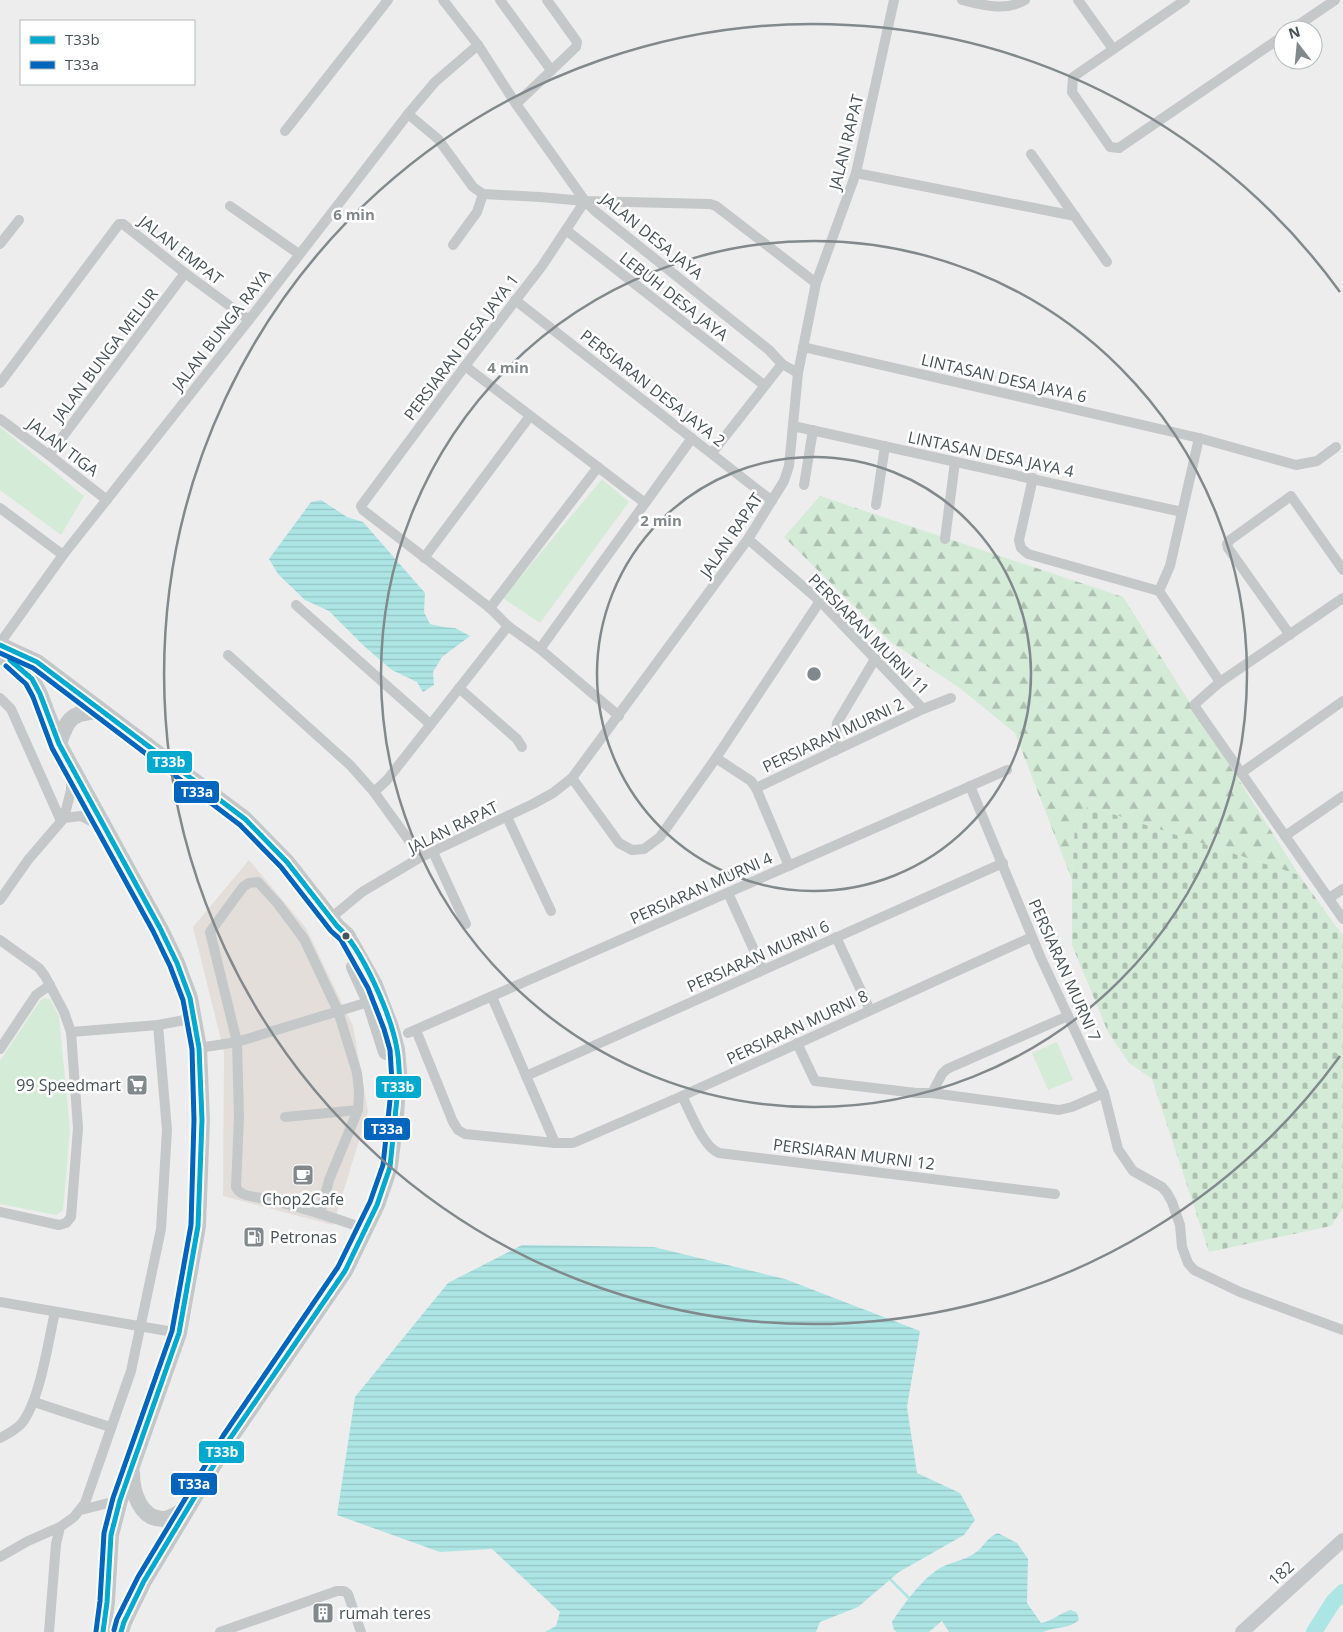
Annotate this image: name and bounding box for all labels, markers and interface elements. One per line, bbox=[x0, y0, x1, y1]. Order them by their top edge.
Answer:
legend bbox=[20, 20, 195, 85]
north arrow bbox=[1273, 20, 1323, 70]
text: N bbox=[1286, 21, 1302, 43]
text: T33b bbox=[65, 29, 100, 49]
text: T33a bbox=[65, 54, 99, 74]
street label: JALAN RAPAT bbox=[823, 92, 869, 194]
street label: JALAN DESA JAYA bbox=[595, 187, 709, 285]
text: 6 min bbox=[333, 204, 375, 224]
street label: JALAN EMPAT bbox=[133, 209, 228, 290]
street label: LEBUH DESA JAYA bbox=[615, 247, 734, 346]
street label: JALAN BUNGA RAYA bbox=[166, 264, 276, 397]
street label: PERSIARAN DESA JAYA 1 bbox=[399, 269, 523, 425]
street label: JALAN BUNGA MELUR bbox=[46, 284, 163, 428]
street label: PERSIARAN DESA JAYA 2 bbox=[576, 324, 730, 452]
street label: LINTASAN DESA JAYA 6 bbox=[919, 348, 1089, 408]
text: 4 min bbox=[487, 357, 529, 377]
street label: JALAN TIGA bbox=[21, 412, 104, 482]
street label: LINTASAN DESA JAYA 4 bbox=[906, 426, 1076, 482]
street label: JALAN RAPAT bbox=[693, 488, 768, 583]
text: 2 min bbox=[640, 510, 682, 530]
street label: PERSIARAN MURNI 11 bbox=[804, 569, 934, 699]
centre of rings bbox=[805, 665, 823, 683]
street label: PERSIARAN MURNI 2 bbox=[759, 693, 907, 777]
line badge: T33b bbox=[146, 750, 193, 774]
text: T33b bbox=[153, 752, 186, 771]
line badge: T33a bbox=[173, 780, 220, 804]
text: T33a bbox=[181, 782, 213, 801]
street label: JALAN RAPAT bbox=[403, 796, 502, 859]
street label: PERSIARAN MURNI 4 bbox=[626, 847, 776, 929]
street label: PERSIARAN MURNI 7 bbox=[1024, 895, 1106, 1045]
street label: PERSIARAN MURNI 6 bbox=[683, 915, 833, 997]
unlabelled marker bbox=[341, 931, 351, 941]
street label: PERSIARAN MURNI 8 bbox=[723, 985, 871, 1069]
supermarket icon: 99 Speedmart bbox=[125, 1073, 149, 1097]
place label: 99 Speedmart bbox=[16, 1074, 121, 1096]
line badge: T33b bbox=[375, 1075, 422, 1099]
text: T33b bbox=[382, 1077, 415, 1096]
line badge: T33a bbox=[363, 1117, 411, 1141]
text: T33a bbox=[371, 1119, 403, 1138]
street label: PERSIARAN MURNI 12 bbox=[772, 1133, 936, 1175]
cafe icon: Chop2Cafe bbox=[291, 1163, 315, 1187]
place label: Chop2Cafe bbox=[262, 1188, 344, 1210]
fuel station icon: Petronas bbox=[242, 1225, 266, 1249]
place label: Petronas bbox=[270, 1226, 337, 1248]
line badge: T33b bbox=[198, 1440, 245, 1464]
text: T33b bbox=[206, 1442, 239, 1461]
line badge: T33a bbox=[170, 1472, 218, 1496]
text: T33a bbox=[178, 1474, 210, 1493]
street label: 182 bbox=[1263, 1556, 1299, 1590]
building icon: rumah teres bbox=[311, 1601, 335, 1625]
place label: rumah teres bbox=[339, 1602, 431, 1624]

